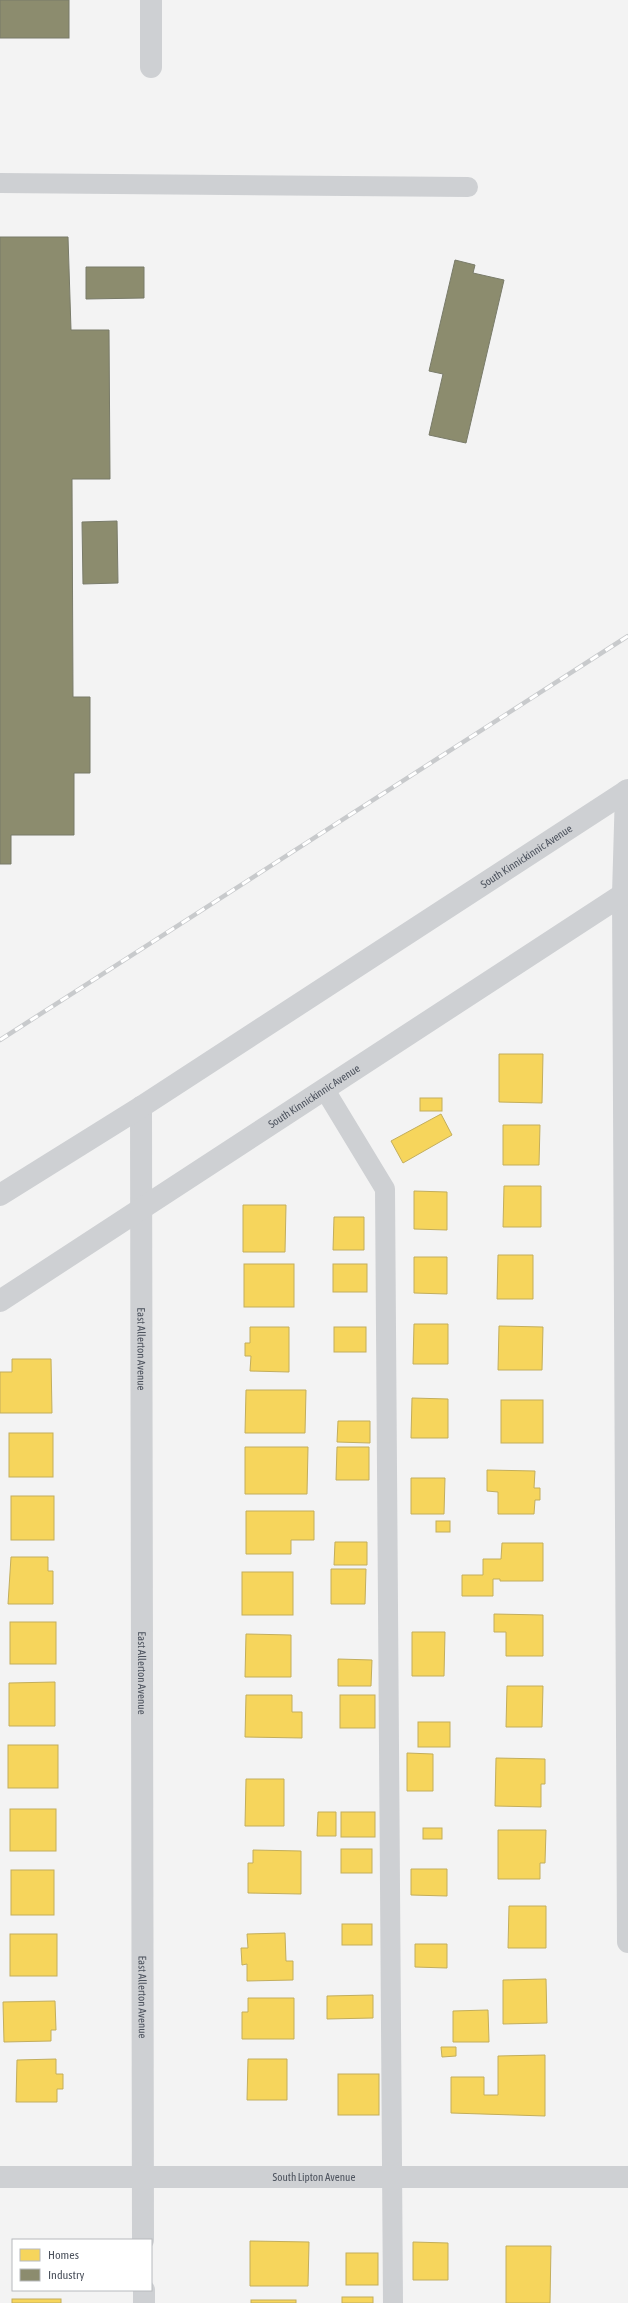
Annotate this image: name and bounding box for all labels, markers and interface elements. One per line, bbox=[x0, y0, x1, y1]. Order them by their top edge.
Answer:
street label: South Kinnickinnic Avenue bbox=[478, 822, 574, 890]
street label: South Kinnickinnic Avenue bbox=[266, 1062, 362, 1130]
street label: East Allerton Avenue bbox=[135, 1307, 148, 1391]
street label: East Allerton Avenue bbox=[136, 1631, 148, 1715]
street label: East Allerton Avenue bbox=[136, 1955, 149, 2039]
street label: South Lipton Avenue bbox=[273, 2171, 355, 2183]
legend bbox=[12, 2239, 152, 2291]
text: Homes bbox=[48, 2248, 79, 2262]
text: Industry bbox=[48, 2268, 85, 2282]

